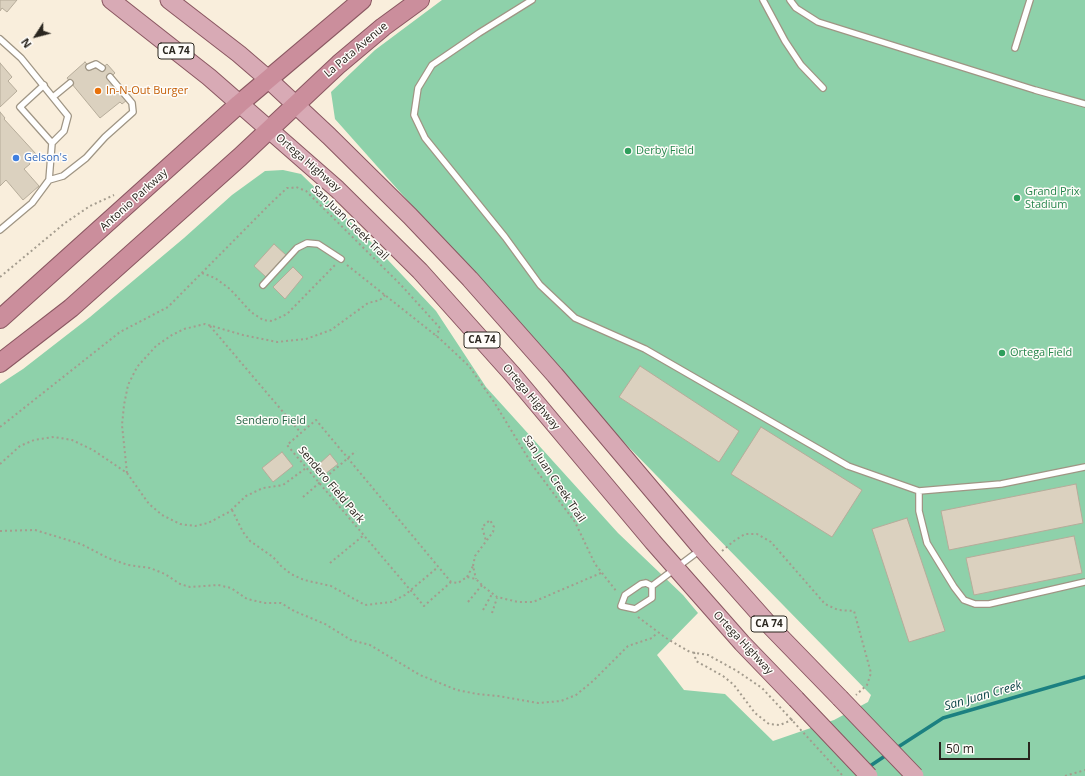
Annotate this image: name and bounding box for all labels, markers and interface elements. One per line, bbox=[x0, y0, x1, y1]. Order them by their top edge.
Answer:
north arrow bbox=[16, 16, 56, 56]
street label: La Pata Avenue bbox=[322, 20, 390, 80]
text: N bbox=[17, 35, 35, 51]
road number: CA 74 bbox=[158, 43, 194, 59]
place label: In-N-Out Burger bbox=[106, 84, 188, 98]
marker: In-N-Out Burger bbox=[93, 86, 103, 96]
street label: Ortega Highway bbox=[273, 131, 343, 195]
place label: Derby Field bbox=[636, 144, 694, 158]
marker: Derby Field bbox=[623, 146, 633, 156]
place label: Gelson's bbox=[24, 151, 67, 165]
marker: Gelson's bbox=[11, 153, 21, 163]
street label: Antonio Parkway bbox=[97, 166, 171, 234]
street label: San Juan Creek Trail bbox=[309, 183, 391, 263]
place label: Grand Prix Stadium bbox=[1025, 185, 1080, 211]
marker: Grand Prix Stadium bbox=[1012, 193, 1022, 203]
road number: CA 74 bbox=[464, 332, 500, 348]
place label: Ortega Field bbox=[1010, 346, 1072, 360]
marker: Ortega Field bbox=[997, 348, 1007, 358]
street label: Ortega Highway bbox=[500, 361, 562, 433]
park label: Sendero Field bbox=[236, 414, 306, 428]
street label: San Juan Creek Trail bbox=[520, 433, 588, 525]
street label: Sendero Field Park bbox=[295, 444, 367, 526]
street label: Ortega Highway bbox=[710, 609, 776, 677]
road number: CA 74 bbox=[751, 616, 787, 632]
water label: San Juan Creek bbox=[943, 678, 1023, 714]
scale bar bbox=[941, 734, 1032, 760]
text: 50 m bbox=[946, 740, 974, 757]

